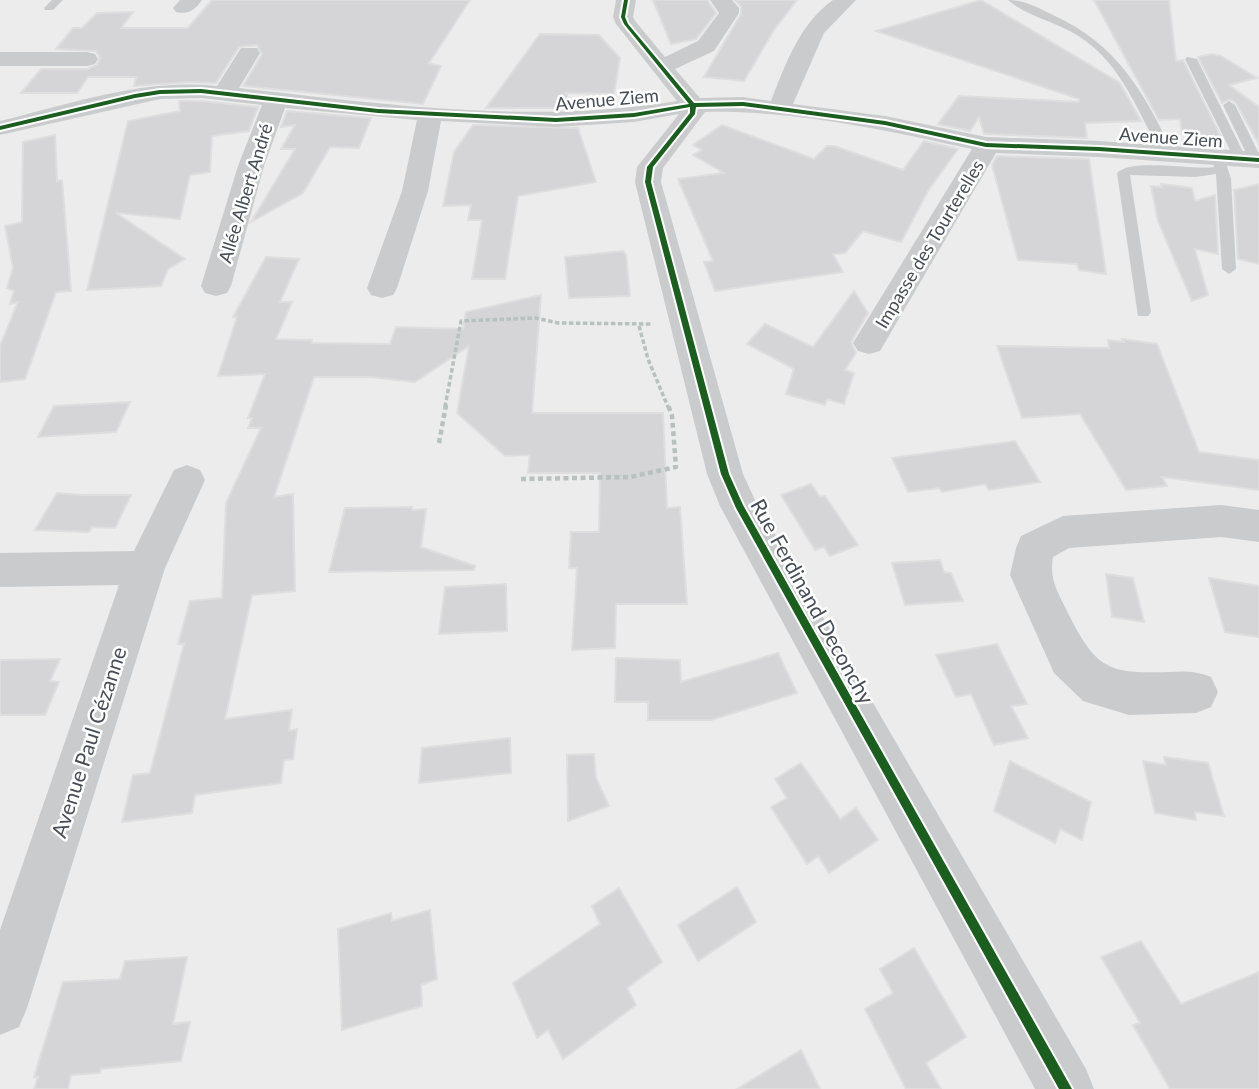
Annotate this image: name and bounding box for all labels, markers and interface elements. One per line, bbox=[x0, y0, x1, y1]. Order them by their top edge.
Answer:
street label: Avenue Ziem bbox=[554, 84, 660, 114]
street label: Allée Albert André bbox=[213, 121, 277, 265]
street label: Avenue Ziem bbox=[1119, 122, 1223, 152]
street label: Impasse des Tourterelles bbox=[870, 156, 988, 332]
street label: Rue Ferdinand Deconchy bbox=[746, 494, 880, 708]
street label: Avenue Paul Cézanne bbox=[45, 643, 131, 841]

